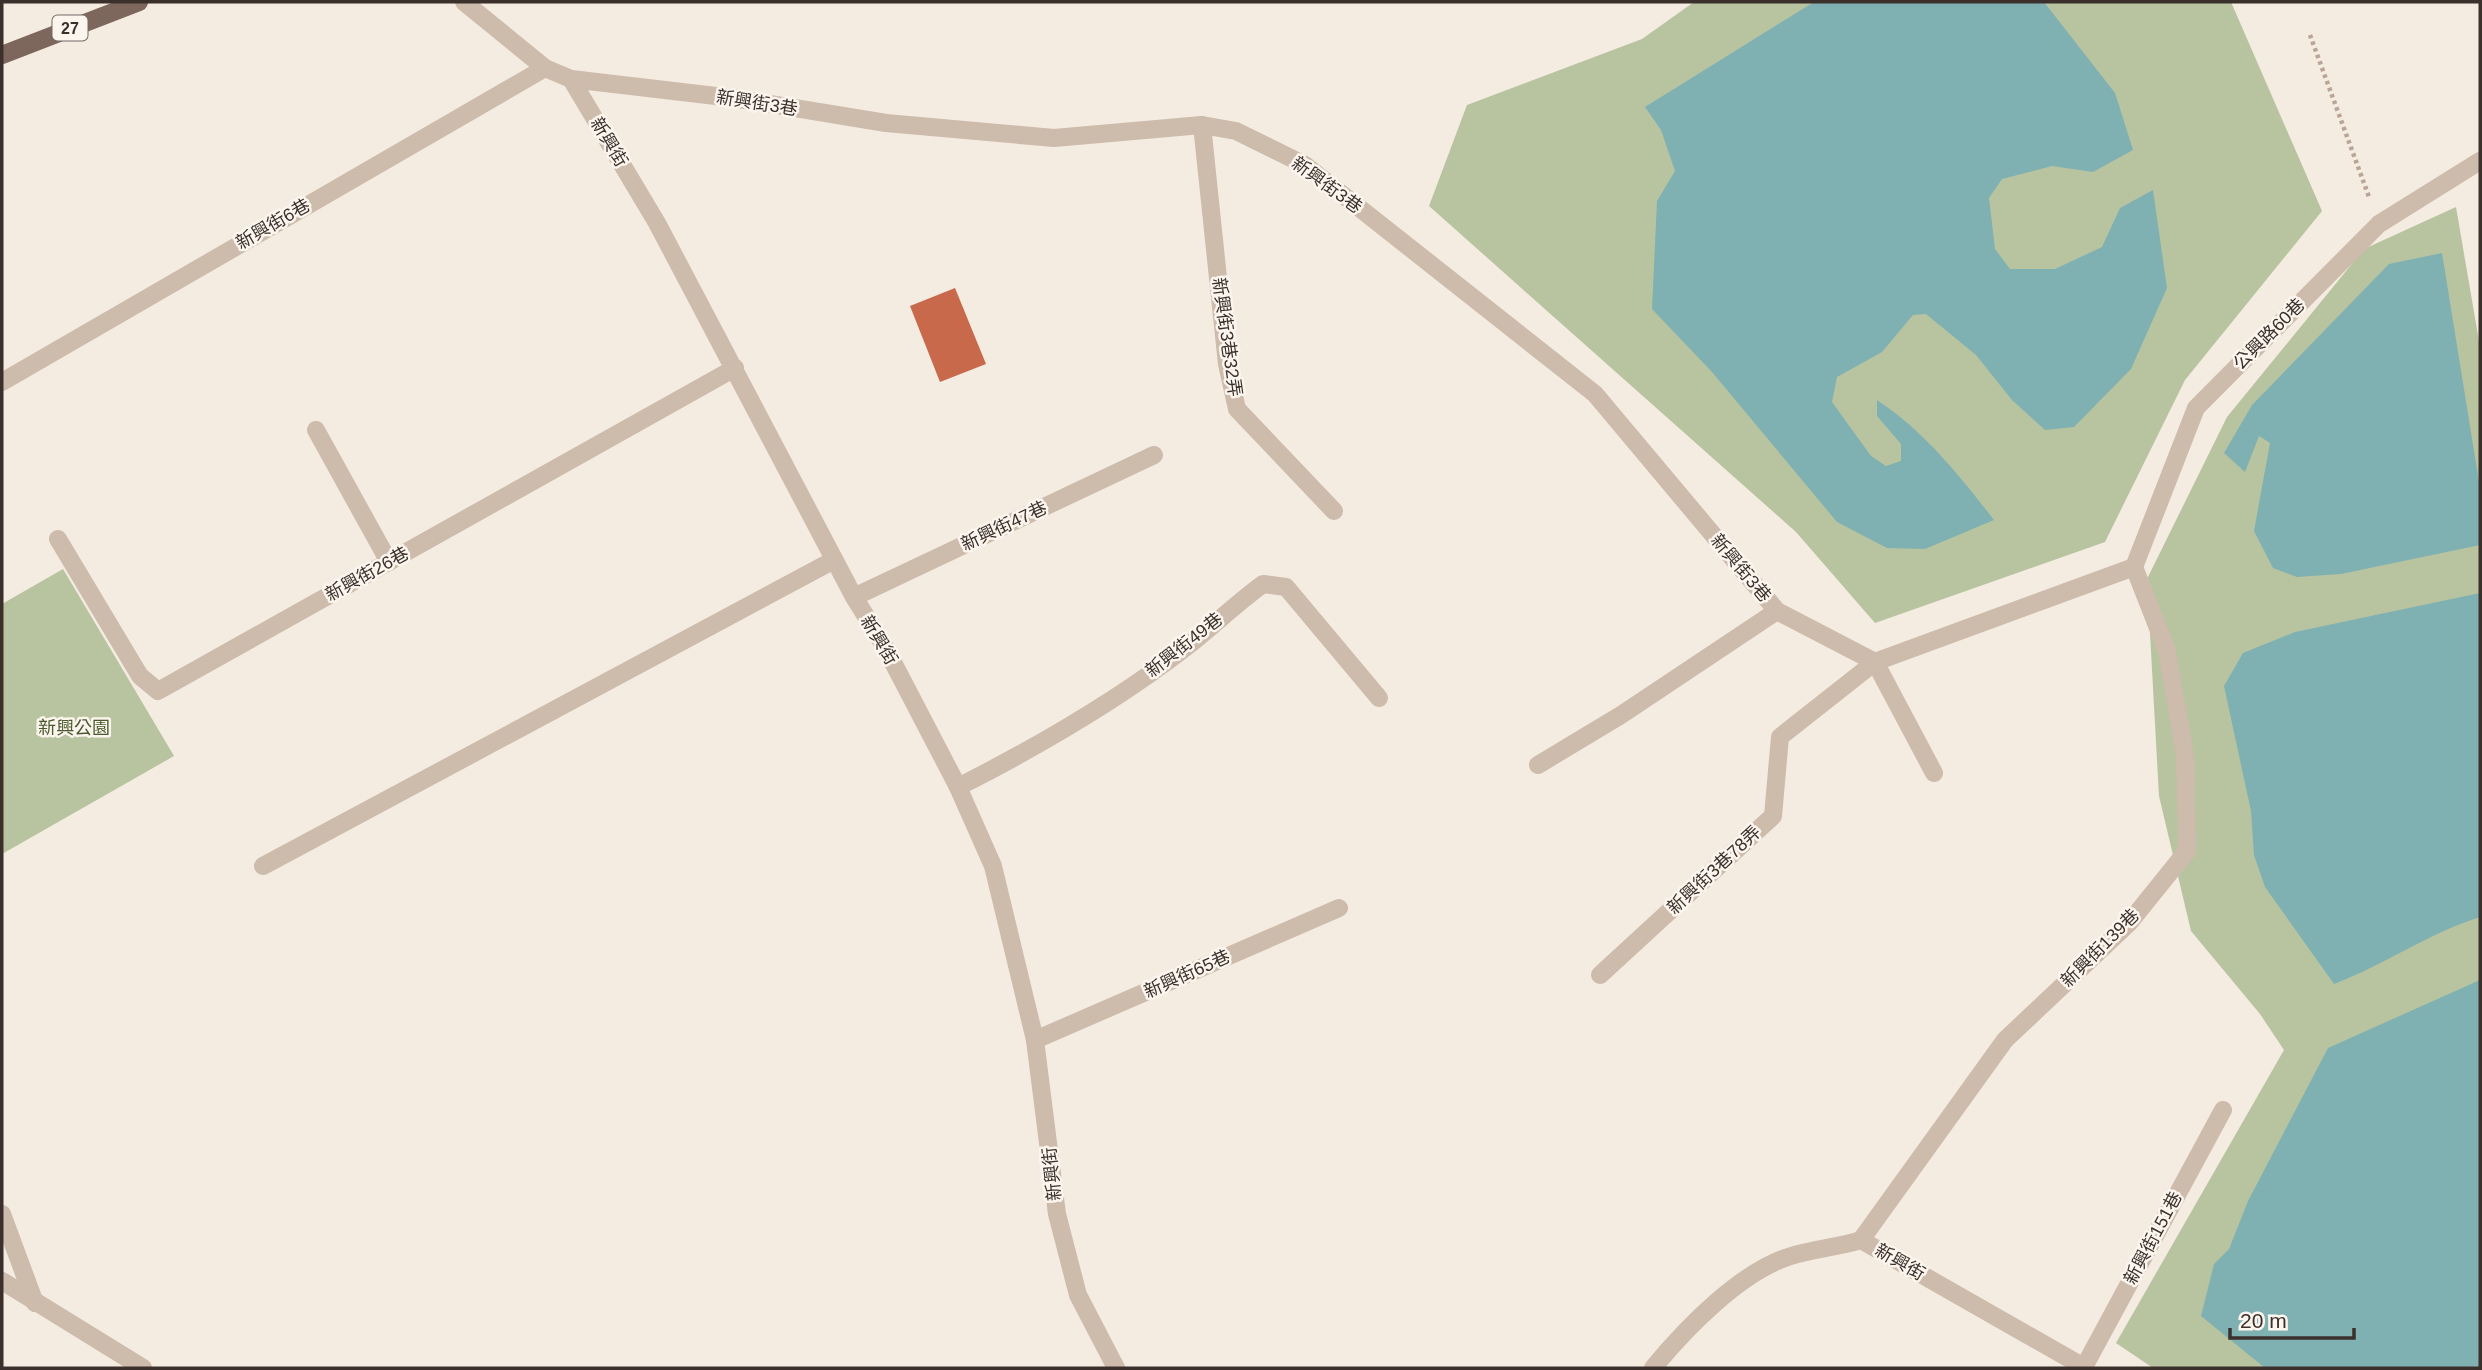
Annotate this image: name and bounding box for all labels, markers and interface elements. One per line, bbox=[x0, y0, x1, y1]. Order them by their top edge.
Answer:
road number: 27 bbox=[52, 16, 88, 40]
street label: 新興街3巷 bbox=[715, 87, 799, 119]
street label: 新興街 bbox=[587, 114, 631, 170]
street label: 新興街3巷 bbox=[1288, 153, 1366, 217]
street label: 新興街6巷 bbox=[232, 195, 314, 253]
street label: 新興街3巷32弄 bbox=[1209, 276, 1245, 398]
street label: 公興路60巷 bbox=[2229, 294, 2309, 374]
street label: 新興街47巷 bbox=[958, 497, 1050, 555]
street label: 新興街3巷 bbox=[1707, 530, 1775, 606]
street label: 新興街26巷 bbox=[322, 543, 412, 605]
street label: 新興街49巷 bbox=[1142, 609, 1226, 681]
street label: 新興街 bbox=[857, 612, 901, 668]
park label: 新興公園 bbox=[38, 718, 110, 738]
street label: 新興街3巷78弄 bbox=[1663, 822, 1765, 918]
street label: 新興街139巷 bbox=[2057, 905, 2143, 991]
street label: 新興街65巷 bbox=[1141, 946, 1233, 1002]
street label: 新興街 bbox=[1039, 1146, 1065, 1202]
street label: 新興街151巷 bbox=[2120, 1188, 2186, 1288]
street label: 新興街 bbox=[1872, 1240, 1928, 1284]
scale bar bbox=[2230, 1296, 2354, 1340]
text: 20 m bbox=[2240, 1309, 2287, 1332]

